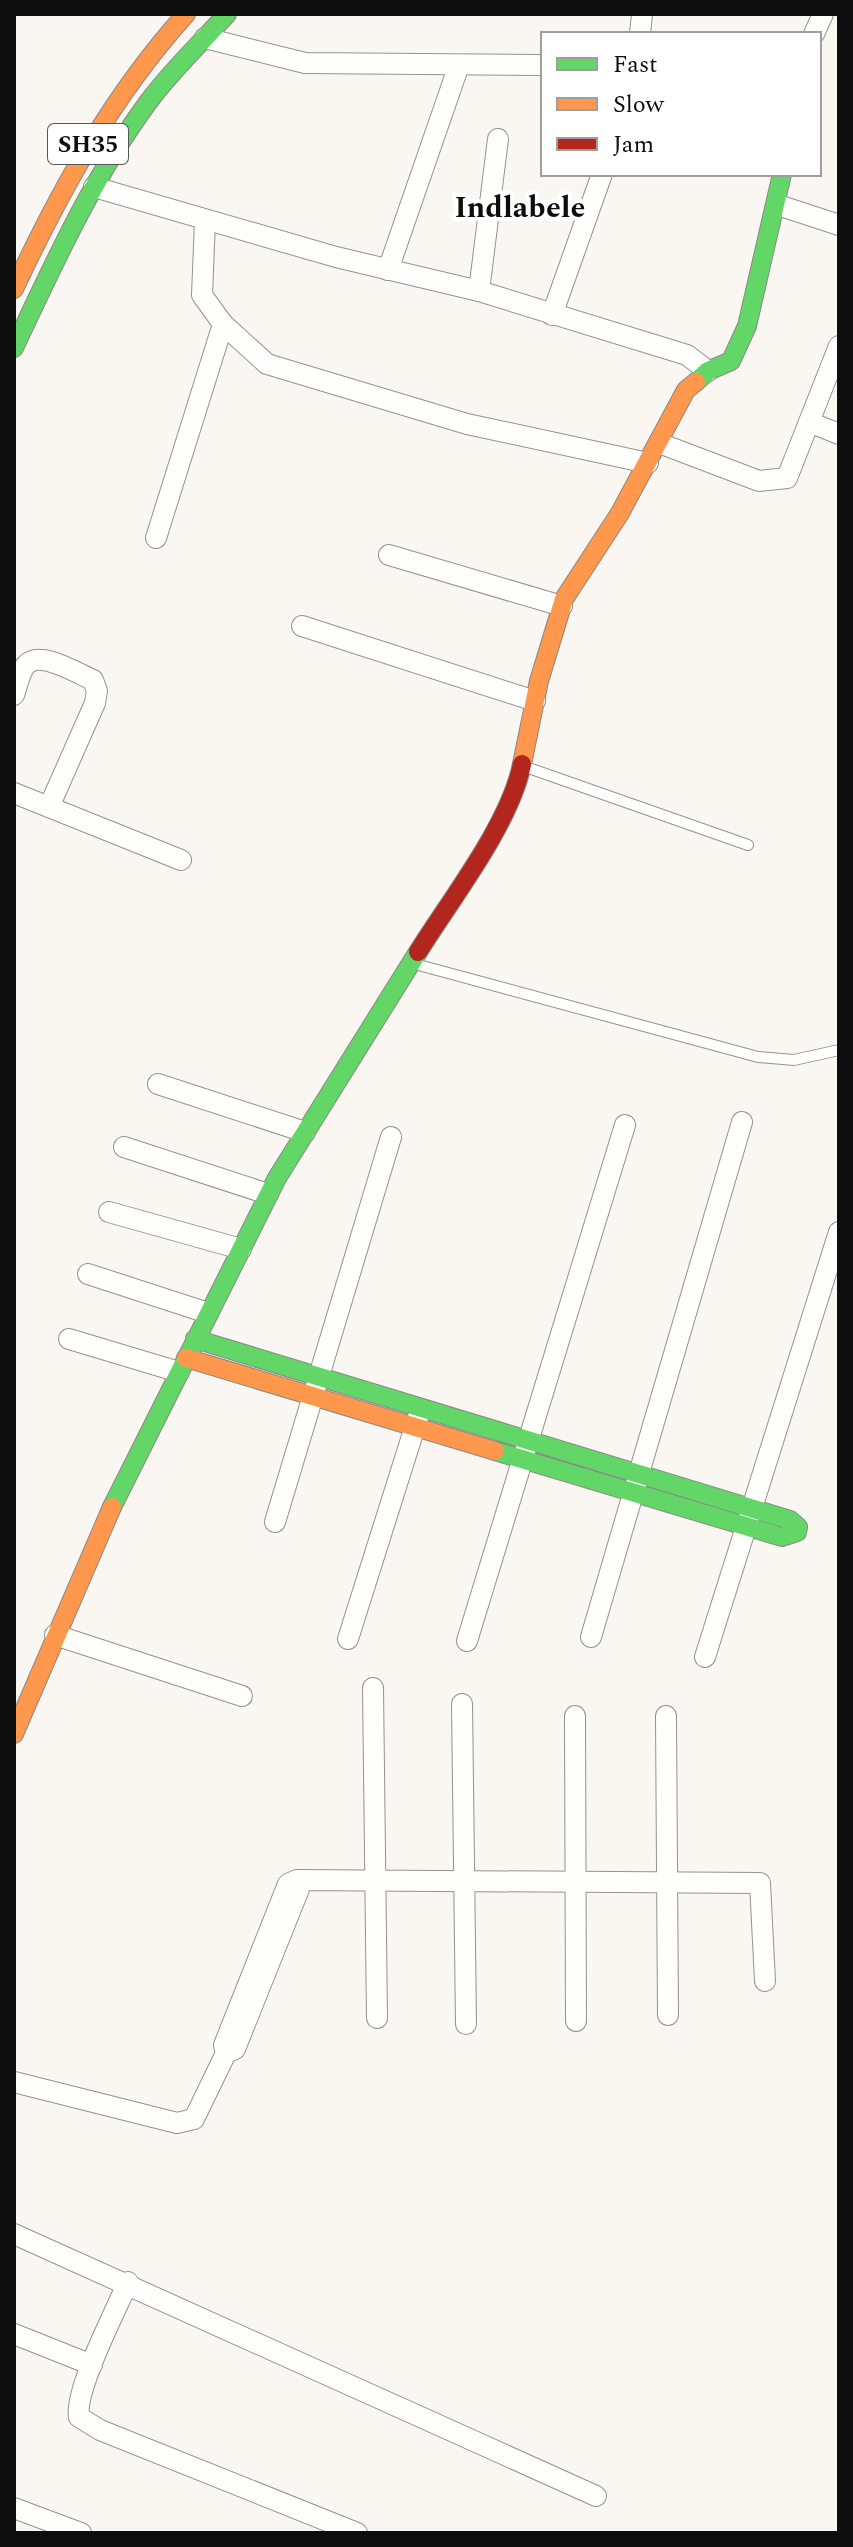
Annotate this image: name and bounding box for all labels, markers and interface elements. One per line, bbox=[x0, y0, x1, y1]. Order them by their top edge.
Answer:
legend bbox=[541, 32, 821, 176]
text: Fast bbox=[613, 47, 658, 83]
text: Slow bbox=[613, 87, 665, 123]
road number: SH35 bbox=[48, 124, 128, 164]
text: Jam bbox=[613, 127, 654, 163]
district label: Indlabele bbox=[454, 185, 586, 231]

